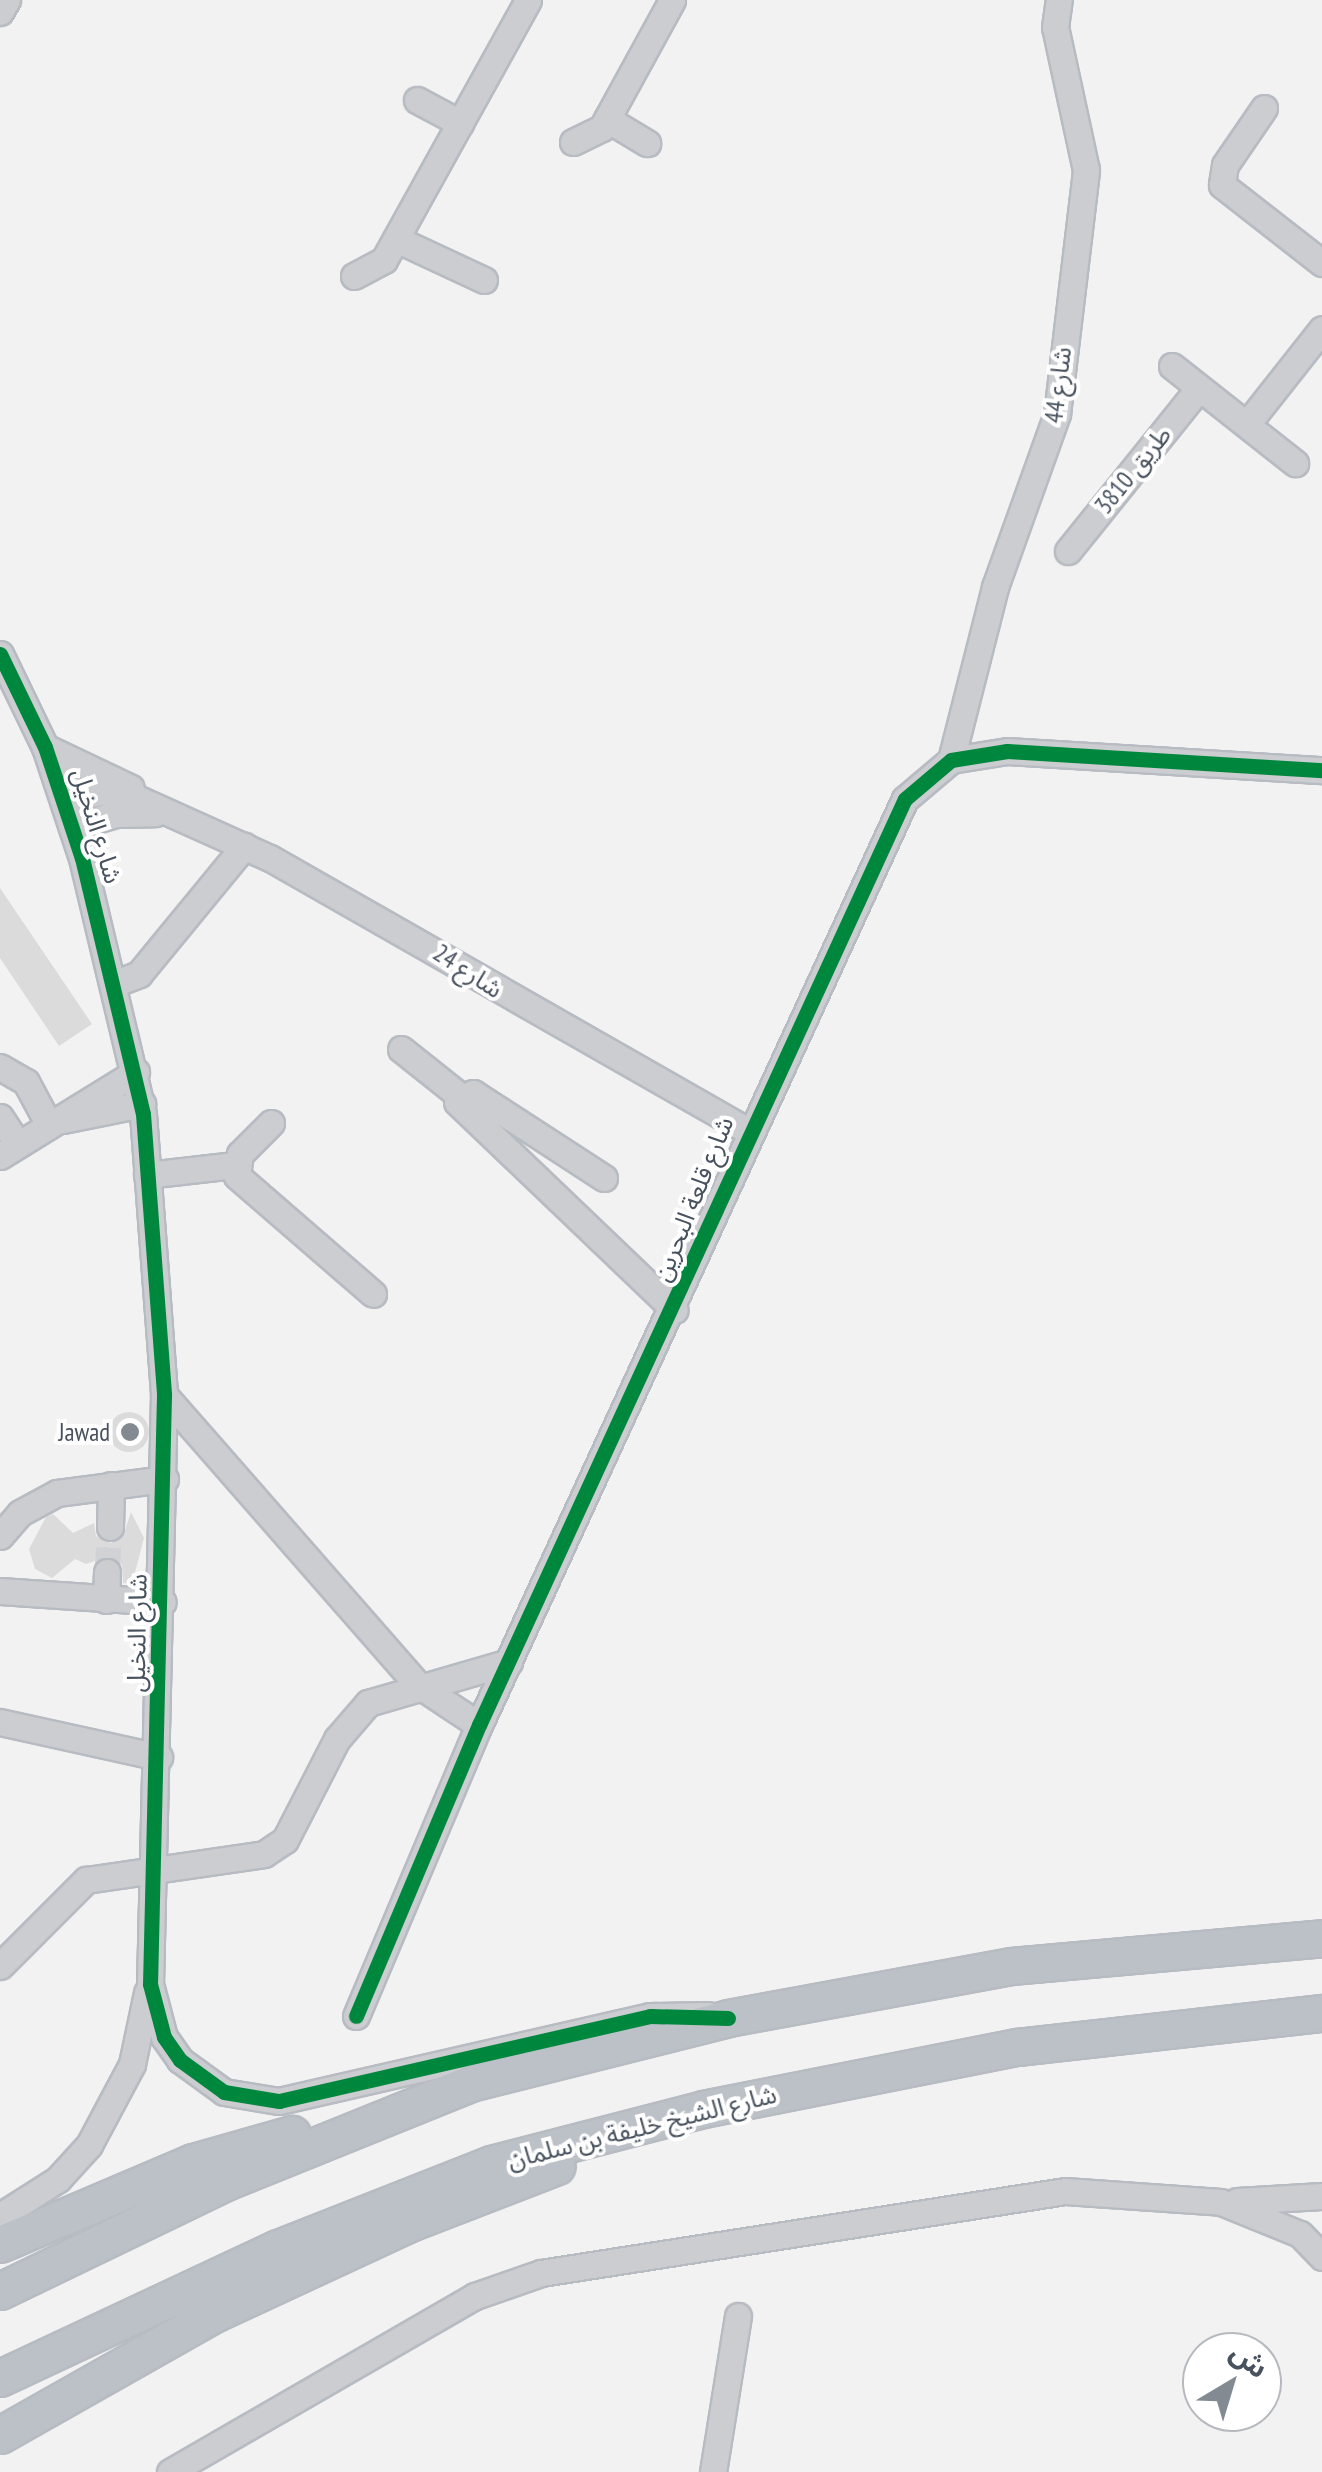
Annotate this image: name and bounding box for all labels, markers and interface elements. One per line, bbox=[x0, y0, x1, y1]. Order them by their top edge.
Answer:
street label: شارع 44 bbox=[1038, 345, 1078, 425]
street label: طريق 3810 bbox=[1089, 420, 1177, 520]
street label: شارع النخيل bbox=[65, 765, 129, 887]
street label: شارع 24 bbox=[428, 938, 508, 1004]
street label: شارع قلعة البحرين bbox=[646, 1112, 740, 1286]
place label: Jawad bbox=[58, 1417, 110, 1447]
marker: Jawad bbox=[119, 1421, 141, 1443]
street label: شارع النخيل bbox=[121, 1573, 153, 1693]
street label: شارع الشيخ خليفة بن سلمان bbox=[504, 2079, 780, 2175]
north arrow bbox=[1182, 2332, 1282, 2432]
text: ش bbox=[1223, 2333, 1276, 2386]

